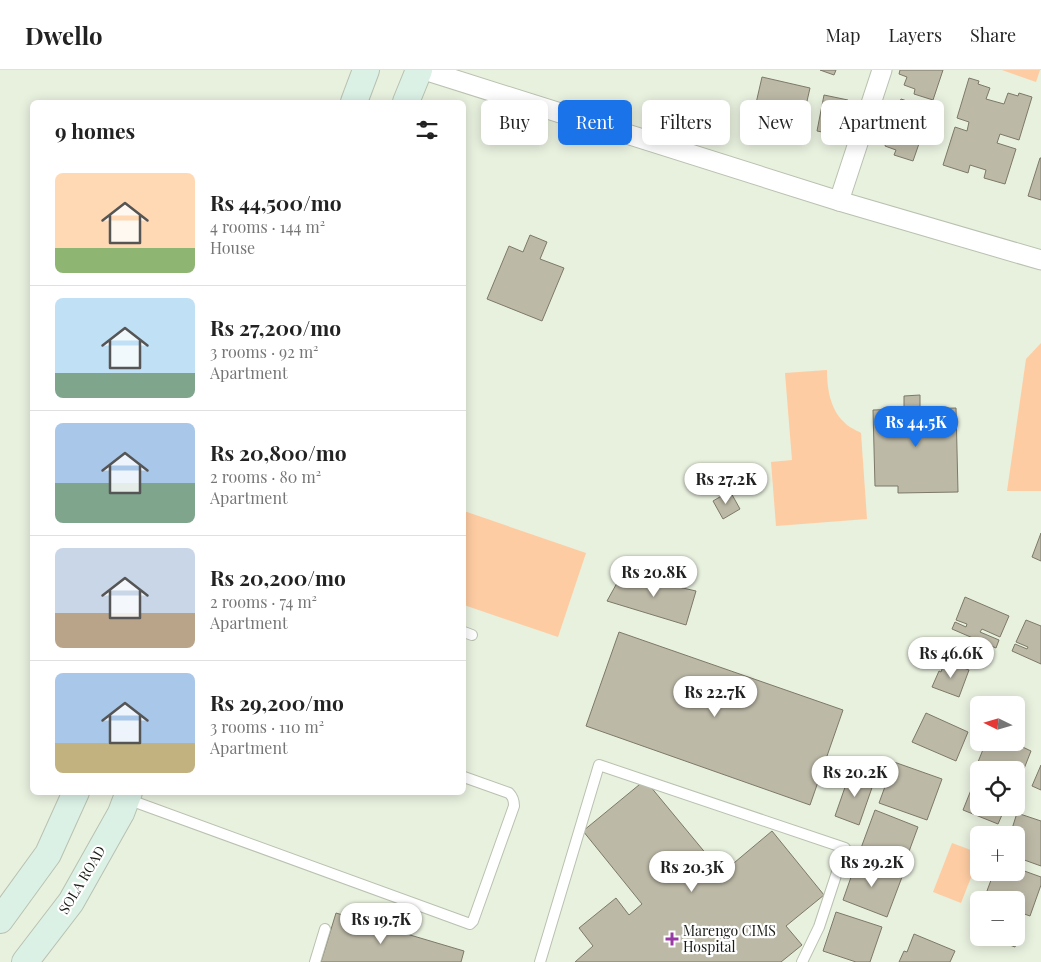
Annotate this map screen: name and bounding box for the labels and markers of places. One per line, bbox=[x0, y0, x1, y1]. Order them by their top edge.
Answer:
pin: Rs 44.5K bbox=[864, 406, 968, 448]
pin: Rs 27.2K bbox=[674, 462, 778, 505]
pin: Rs 20.8K bbox=[602, 556, 706, 598]
pin: Rs 46.6K bbox=[899, 636, 1003, 679]
pin: Rs 22.7K bbox=[663, 676, 767, 718]
pin: Rs 20.2K bbox=[803, 756, 907, 798]
pin: Rs 29.2K bbox=[820, 846, 924, 888]
pin: Rs 20.3K bbox=[640, 850, 744, 893]
pin: Rs 19.7K bbox=[329, 902, 433, 945]
place label: Marengo CIMS Hospital bbox=[683, 921, 776, 956]
marker: Marengo CIMS Hospital bbox=[665, 932, 679, 946]

